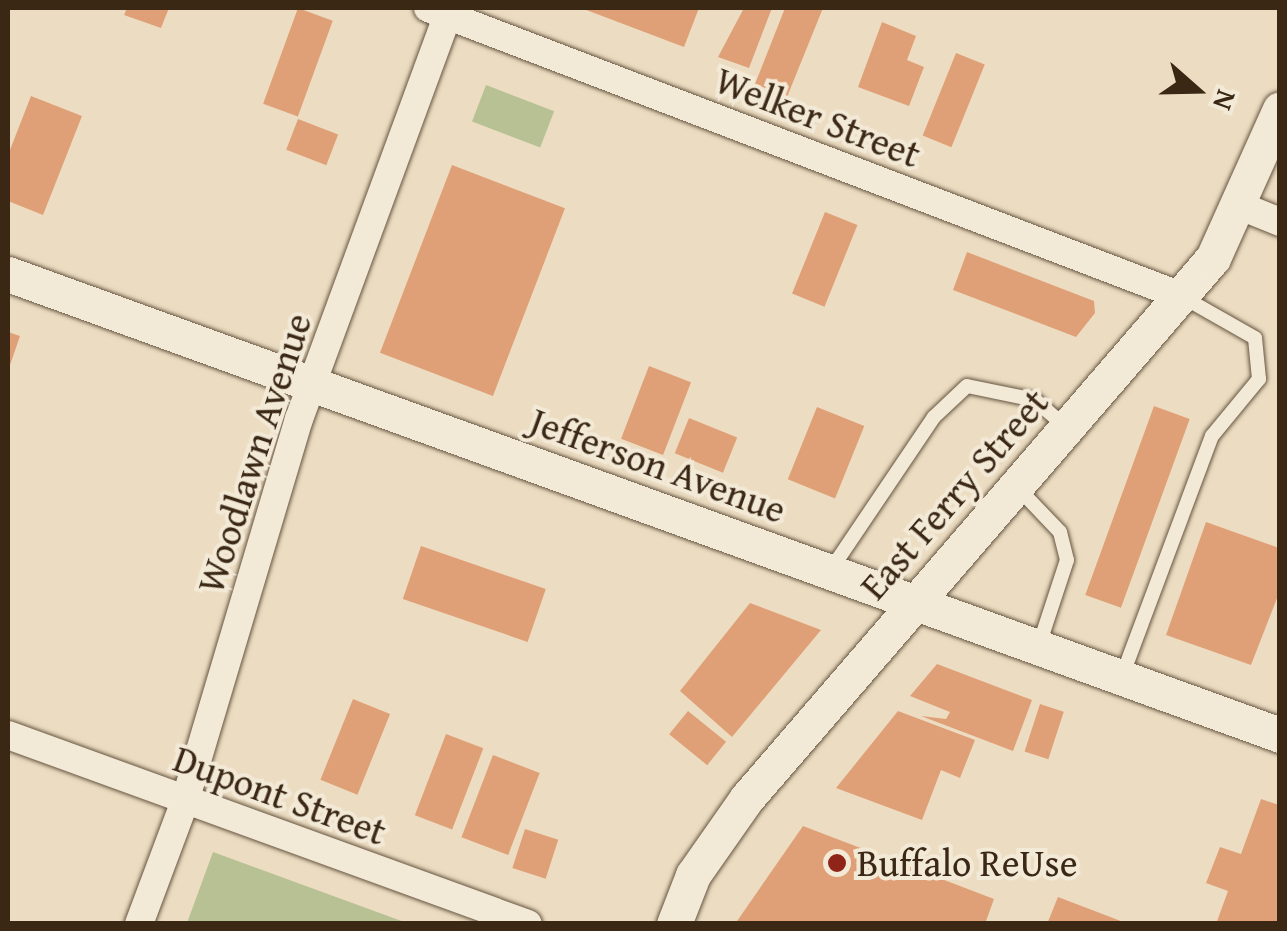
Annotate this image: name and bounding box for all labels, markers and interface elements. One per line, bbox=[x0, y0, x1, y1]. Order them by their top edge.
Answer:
north arrow bbox=[1147, 40, 1247, 140]
street label: Welker Street bbox=[709, 57, 927, 177]
text: N bbox=[1203, 85, 1248, 116]
street label: Woodlawn Avenue bbox=[187, 307, 321, 599]
street label: East Ferry Street bbox=[850, 380, 1058, 608]
street label: Jefferson Avenue bbox=[524, 398, 792, 532]
street label: Dupont Street bbox=[168, 735, 392, 855]
place label: Buffalo ReUse bbox=[857, 840, 1078, 886]
marker: Buffalo ReUse bbox=[826, 852, 848, 874]

